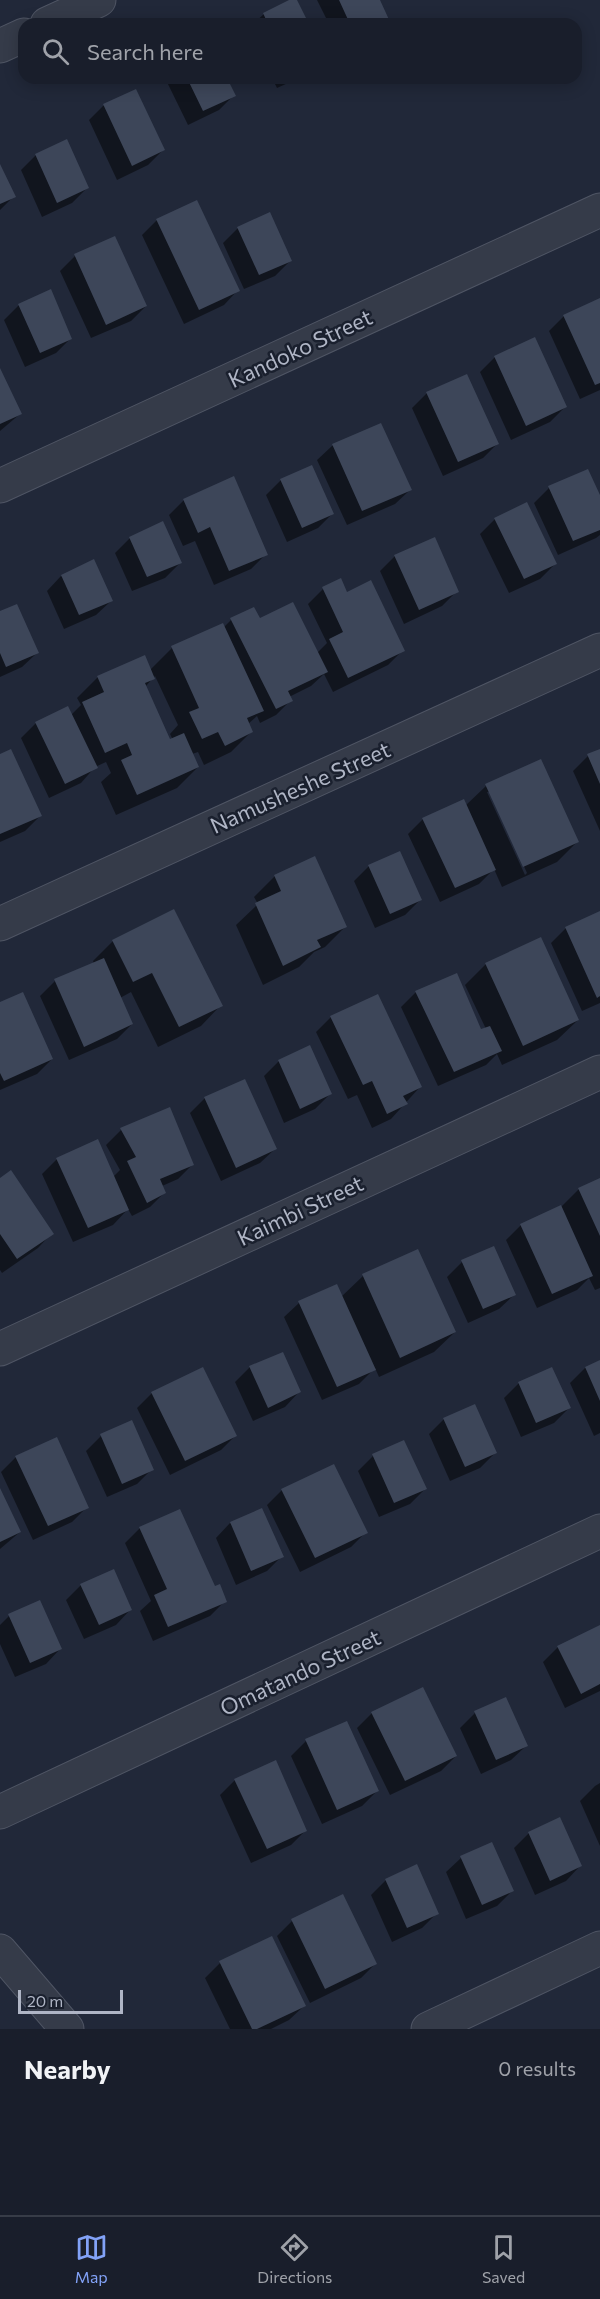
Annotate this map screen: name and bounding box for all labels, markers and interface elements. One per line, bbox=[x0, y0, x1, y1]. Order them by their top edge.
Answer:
search box bbox=[18, 18, 582, 84]
icon: search bbox=[39, 35, 72, 68]
text: Search here bbox=[87, 38, 203, 65]
street label: Kandoko Street bbox=[224, 303, 376, 393]
street label: Namusheshe Street bbox=[206, 735, 394, 839]
street label: Kaimbi Street bbox=[233, 1169, 367, 1251]
street label: Omatando Street bbox=[215, 1623, 385, 1721]
scale bar bbox=[18, 1987, 123, 2014]
text: 20 m bbox=[27, 1991, 63, 2010]
text: Nearby bbox=[24, 2053, 111, 2084]
text: 0 results bbox=[498, 2056, 576, 2080]
tab: Map bbox=[75, 2231, 108, 2286]
tab: Directions bbox=[257, 2231, 332, 2286]
tab: Saved bbox=[482, 2231, 525, 2286]

